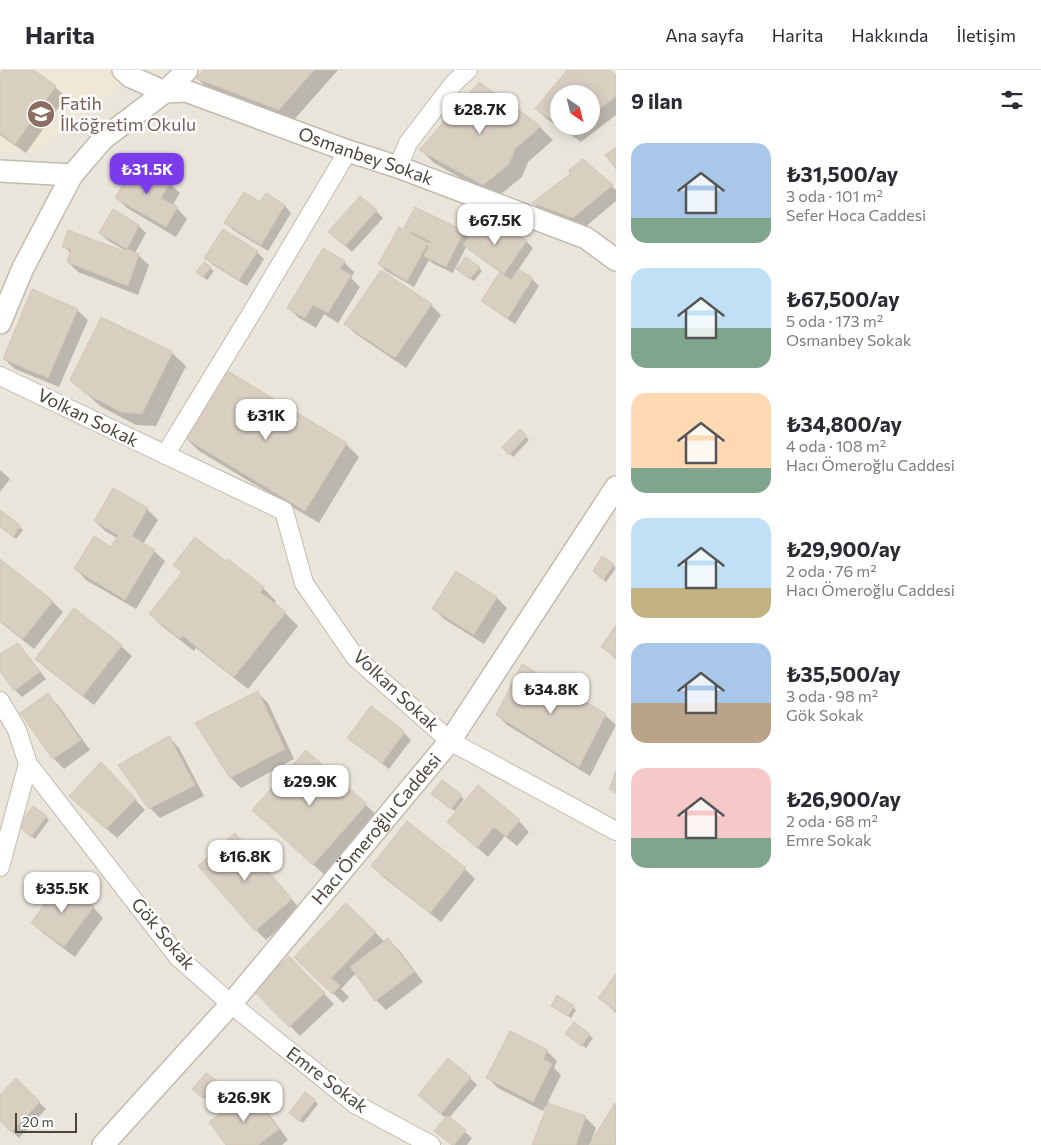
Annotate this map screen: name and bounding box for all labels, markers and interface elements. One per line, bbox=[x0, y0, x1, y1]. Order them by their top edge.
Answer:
text: Harita bbox=[25, 20, 95, 49]
text: Ana sayfa bbox=[665, 24, 744, 46]
text: Harita bbox=[772, 24, 823, 46]
text: Hakkında bbox=[851, 24, 929, 46]
text: İletişim bbox=[957, 24, 1016, 46]
north arrow bbox=[550, 85, 600, 135]
map controls bbox=[550, 85, 600, 135]
icon: filters bbox=[998, 86, 1026, 114]
text: 9 ilan bbox=[631, 88, 683, 113]
place label: Fatih İlköğretim Okulu bbox=[60, 92, 196, 135]
pin: ₺28.7K bbox=[439, 92, 521, 135]
school or university icon: Fatih İlköğretim Okulu bbox=[26, 99, 56, 129]
text: ₺28.7K bbox=[453, 99, 507, 118]
street label: Osmanbey Sokak bbox=[296, 122, 437, 189]
pin: ₺31.5K bbox=[106, 152, 188, 195]
text: ₺31.5K bbox=[121, 159, 173, 178]
text: ₺31,500/ay bbox=[786, 161, 898, 186]
icon: home bbox=[671, 163, 731, 223]
text: 3 oda · 101 m² bbox=[786, 186, 883, 205]
pin: ₺67.5K bbox=[454, 204, 536, 246]
text: Sefer Hoca Caddesi bbox=[786, 205, 926, 224]
text: ₺67.5K bbox=[468, 210, 522, 229]
text: ₺67,500/ay bbox=[786, 286, 900, 311]
icon: home bbox=[671, 288, 731, 348]
text: 5 oda · 173 m² bbox=[786, 311, 883, 330]
text: Osmanbey Sokak bbox=[786, 330, 912, 349]
street label: Volkan Sokak bbox=[34, 383, 143, 451]
pin: ₺31K bbox=[236, 398, 296, 441]
text: ₺31K bbox=[247, 405, 285, 424]
text: ₺34,800/ay bbox=[786, 411, 902, 436]
icon: home bbox=[671, 413, 731, 473]
text: 4 oda · 108 m² bbox=[786, 436, 886, 455]
text: Hacı Ömeroğlu Caddesi bbox=[786, 455, 955, 474]
text: ₺29,900/ay bbox=[786, 536, 901, 561]
icon: home bbox=[671, 538, 731, 598]
text: 2 oda · 76 m² bbox=[786, 561, 877, 580]
text: Hacı Ömeroğlu Caddesi bbox=[786, 580, 955, 599]
street label: Volkan Sokak bbox=[349, 645, 444, 736]
text: ₺35,500/ay bbox=[786, 661, 901, 686]
icon: home bbox=[671, 663, 731, 723]
pin: ₺34.8K bbox=[510, 672, 592, 715]
text: ₺34.8K bbox=[523, 679, 579, 698]
text: 3 oda · 98 m² bbox=[786, 686, 878, 705]
text: Gök Sokak bbox=[786, 705, 864, 724]
street label: Hacı Ömeroğlu Caddesi bbox=[307, 748, 445, 909]
pin: ₺29.9K bbox=[269, 764, 351, 807]
text: ₺29.9K bbox=[283, 771, 337, 790]
text: ₺26,900/ay bbox=[786, 786, 901, 811]
icon: home bbox=[671, 788, 731, 848]
text: 2 oda · 68 m² bbox=[786, 811, 878, 830]
text: Emre Sokak bbox=[786, 830, 872, 849]
pin: ₺16.8K bbox=[204, 840, 286, 882]
text: ₺16.8K bbox=[219, 846, 271, 865]
pin: ₺35.5K bbox=[21, 872, 103, 914]
text: ₺35.5K bbox=[35, 878, 89, 897]
street label: Gök Sokak bbox=[127, 893, 200, 974]
street label: Emre Sokak bbox=[282, 1041, 373, 1117]
pin: ₺26.9K bbox=[203, 1080, 285, 1123]
text: ₺26.9K bbox=[217, 1087, 271, 1106]
scale bar bbox=[15, 1110, 78, 1133]
text: 20 m bbox=[22, 1113, 54, 1130]

